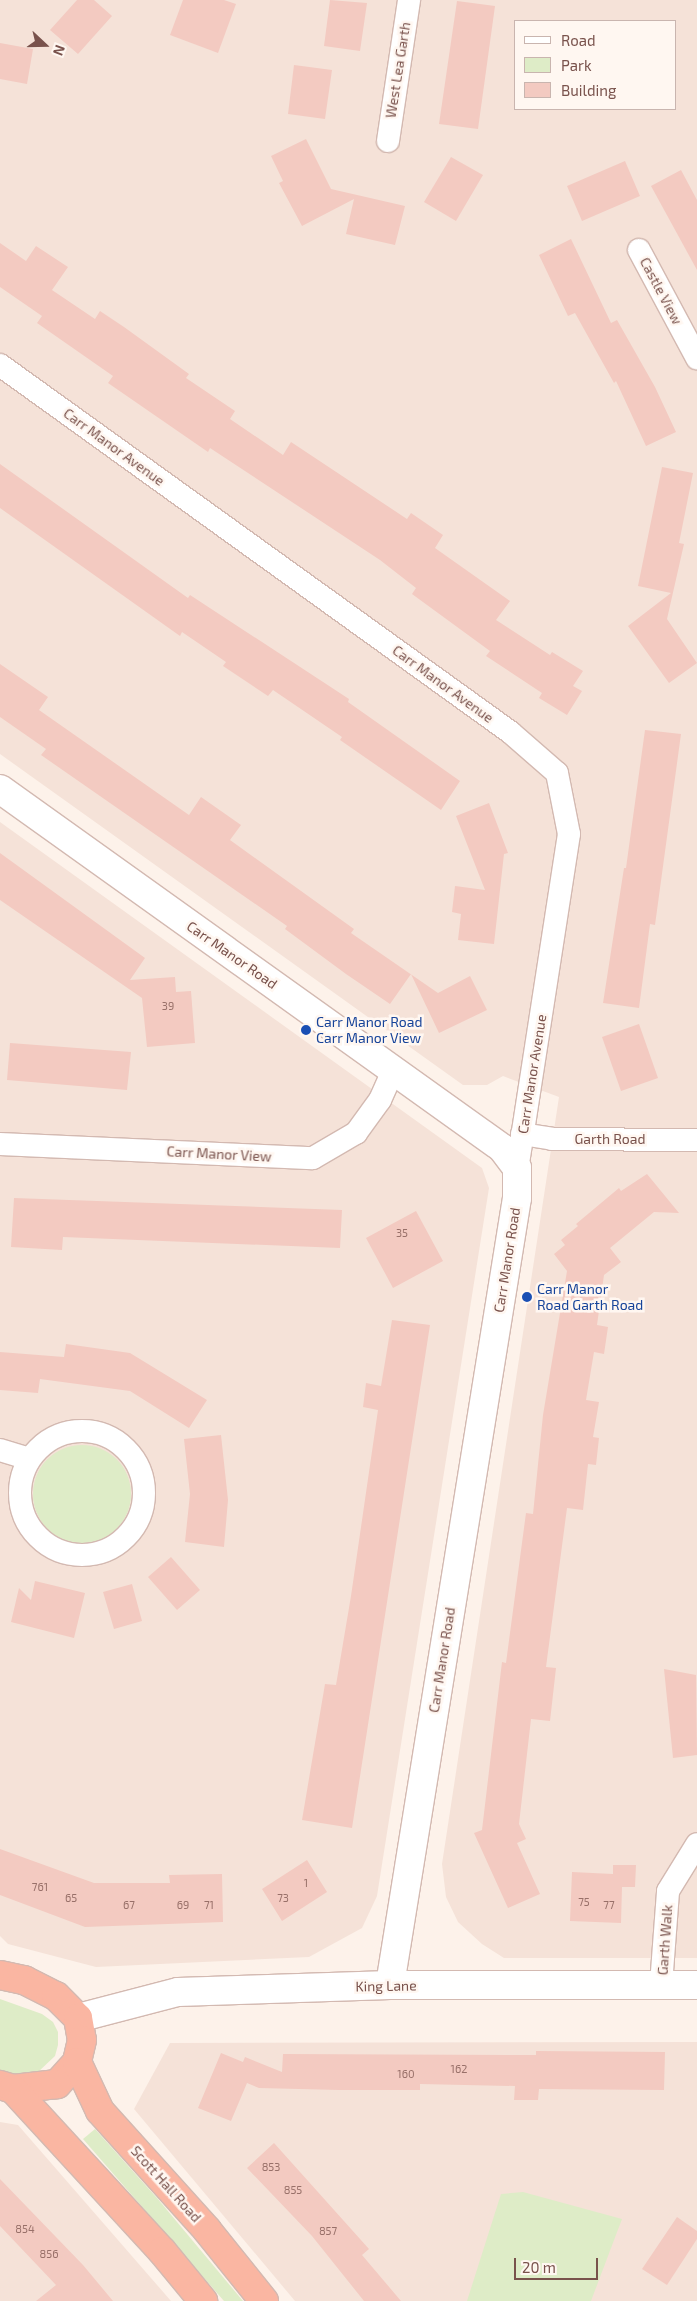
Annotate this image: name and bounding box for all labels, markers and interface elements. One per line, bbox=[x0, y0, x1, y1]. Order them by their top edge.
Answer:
north arrow bbox=[20, 20, 70, 70]
legend bbox=[514, 20, 677, 110]
street label: West Lea Garth bbox=[382, 21, 414, 119]
text: Road bbox=[561, 31, 596, 49]
text: N bbox=[50, 43, 69, 58]
text: Park bbox=[561, 56, 592, 74]
text: Building bbox=[561, 81, 616, 99]
street label: Castle View bbox=[636, 254, 686, 328]
street label: Carr Manor Avenue bbox=[60, 404, 168, 490]
street label: Carr Manor Avenue bbox=[389, 641, 497, 727]
street label: Carr Manor Road bbox=[183, 917, 281, 993]
house number: 39 bbox=[162, 999, 174, 1013]
street label: Carr Manor Avenue bbox=[514, 1013, 550, 1135]
place label: Carr Manor Road Carr Manor View bbox=[316, 1014, 423, 1046]
marker: Carr Manor Road Carr Manor View bbox=[300, 1024, 312, 1036]
street label: Garth Road bbox=[575, 1131, 645, 1147]
street label: Carr Manor View bbox=[166, 1143, 272, 1165]
street label: Carr Manor Road bbox=[490, 1206, 524, 1314]
house number: 35 bbox=[396, 1226, 408, 1240]
place label: Carr Manor Road Garth Road bbox=[537, 1281, 643, 1314]
marker: Carr Manor Road Garth Road bbox=[521, 1291, 533, 1303]
street label: Carr Manor Road bbox=[425, 1606, 459, 1714]
house number: 1 bbox=[304, 1876, 308, 1890]
house number: 761 bbox=[32, 1880, 48, 1894]
house number: 65 bbox=[65, 1891, 77, 1905]
house number: 73 bbox=[277, 1891, 289, 1905]
house number: 75 bbox=[578, 1895, 590, 1909]
house number: 67 bbox=[123, 1898, 135, 1912]
house number: 69 bbox=[177, 1898, 189, 1912]
house number: 71 bbox=[204, 1898, 214, 1912]
house number: 77 bbox=[603, 1898, 615, 1912]
street label: Garth Walk bbox=[654, 1904, 676, 1976]
street label: King Lane bbox=[355, 1977, 417, 1995]
house number: 162 bbox=[451, 2062, 467, 2076]
house number: 160 bbox=[397, 2067, 415, 2081]
street label: Scott Hall Road bbox=[127, 2142, 205, 2226]
house number: 853 bbox=[262, 2160, 280, 2174]
house number: 855 bbox=[284, 2183, 302, 2197]
house number: 854 bbox=[15, 2222, 35, 2236]
house number: 857 bbox=[319, 2224, 337, 2238]
house number: 856 bbox=[40, 2247, 58, 2261]
scale bar bbox=[517, 2248, 601, 2280]
text: 20 m bbox=[522, 2258, 556, 2276]

